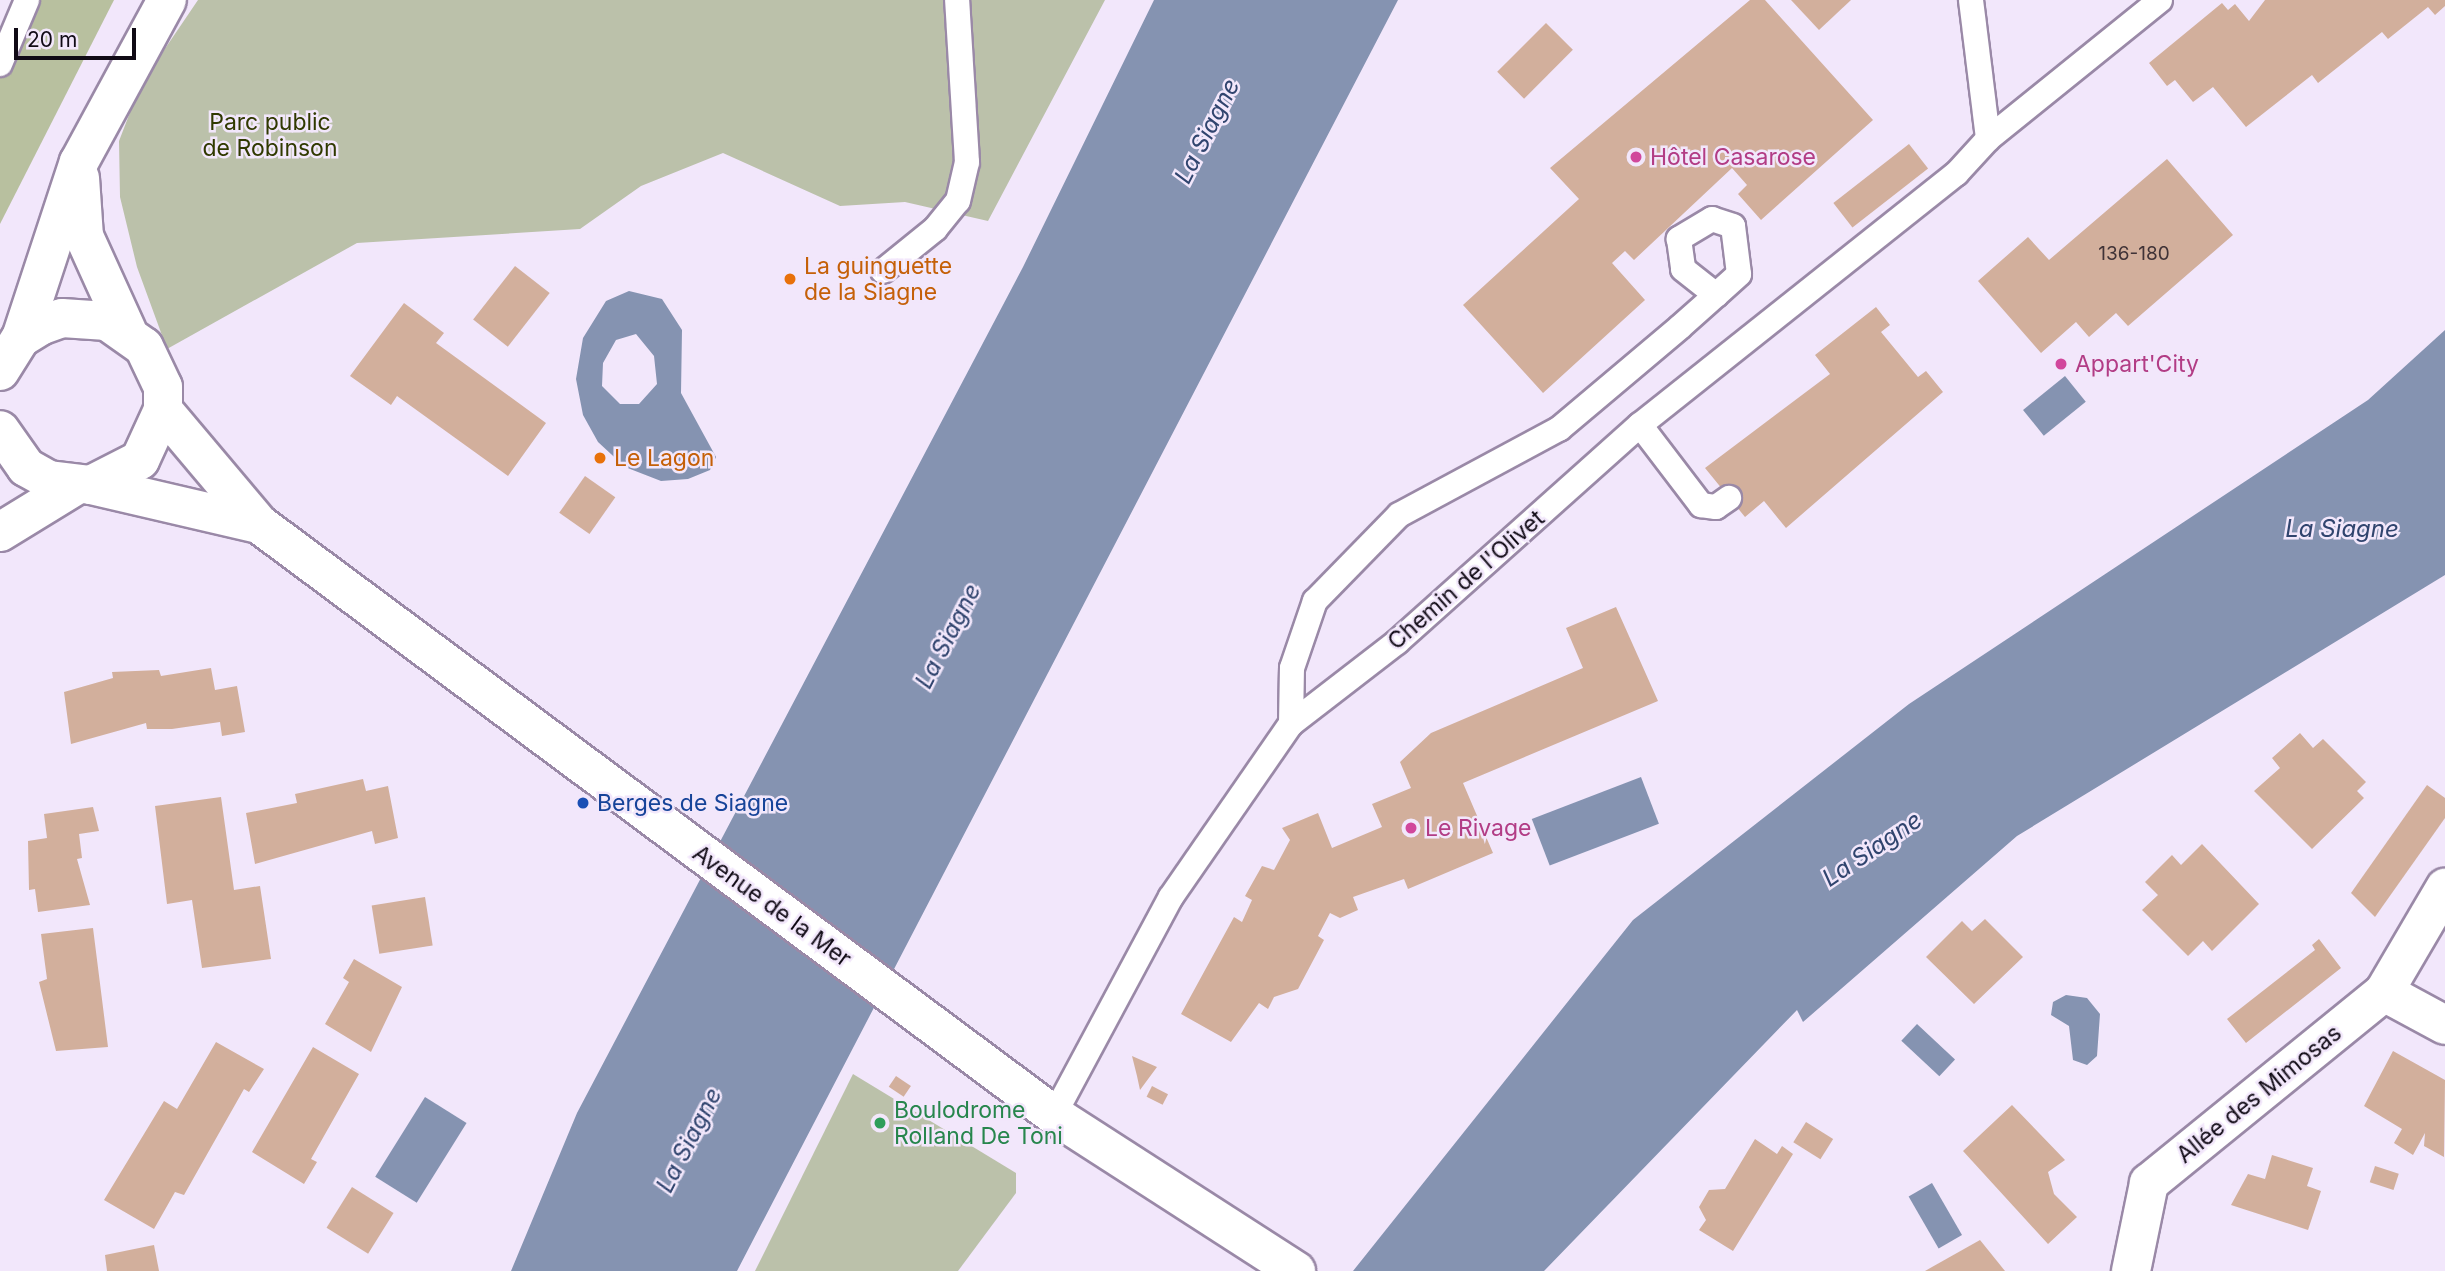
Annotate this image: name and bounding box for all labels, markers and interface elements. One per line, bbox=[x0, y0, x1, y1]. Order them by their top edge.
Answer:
scale bar bbox=[18, 14, 140, 58]
text: 20 m bbox=[27, 27, 77, 52]
water label: La Siagne bbox=[1168, 74, 1246, 188]
park label: Parc public de Robinson bbox=[203, 108, 337, 162]
place label: Hôtel Casarose bbox=[1650, 143, 1816, 171]
marker: Hôtel Casarose bbox=[1628, 149, 1644, 165]
house number: 136-180 bbox=[2098, 243, 2170, 265]
place label: La guinguette de la Siagne bbox=[804, 252, 952, 306]
marker: La guinguette de la Siagne bbox=[782, 271, 798, 287]
place label: Appart'City bbox=[2075, 350, 2199, 378]
marker: Appart'City bbox=[2053, 356, 2069, 372]
place label: Le Lagon bbox=[614, 444, 714, 472]
marker: Le Lagon bbox=[592, 450, 608, 466]
street label: Chemin de l'Olivet bbox=[1382, 505, 1550, 655]
water label: La Siagne bbox=[2285, 515, 2399, 543]
water label: La Siagne bbox=[909, 579, 987, 693]
place label: Berges de Siagne bbox=[597, 789, 788, 817]
marker: Berges de Siagne bbox=[575, 795, 591, 811]
water label: La Siagne bbox=[1817, 805, 1927, 893]
place label: Le Rivage bbox=[1425, 814, 1531, 842]
marker: Le Rivage bbox=[1403, 820, 1419, 836]
street label: Avenue de la Mer bbox=[687, 839, 857, 973]
street label: Allée des Mimosas bbox=[2171, 1019, 2347, 1169]
water label: La Siagne bbox=[650, 1083, 728, 1197]
place label: Boulodrome Rolland De Toni bbox=[894, 1096, 1063, 1150]
marker: Boulodrome Rolland De Toni bbox=[872, 1115, 888, 1131]

